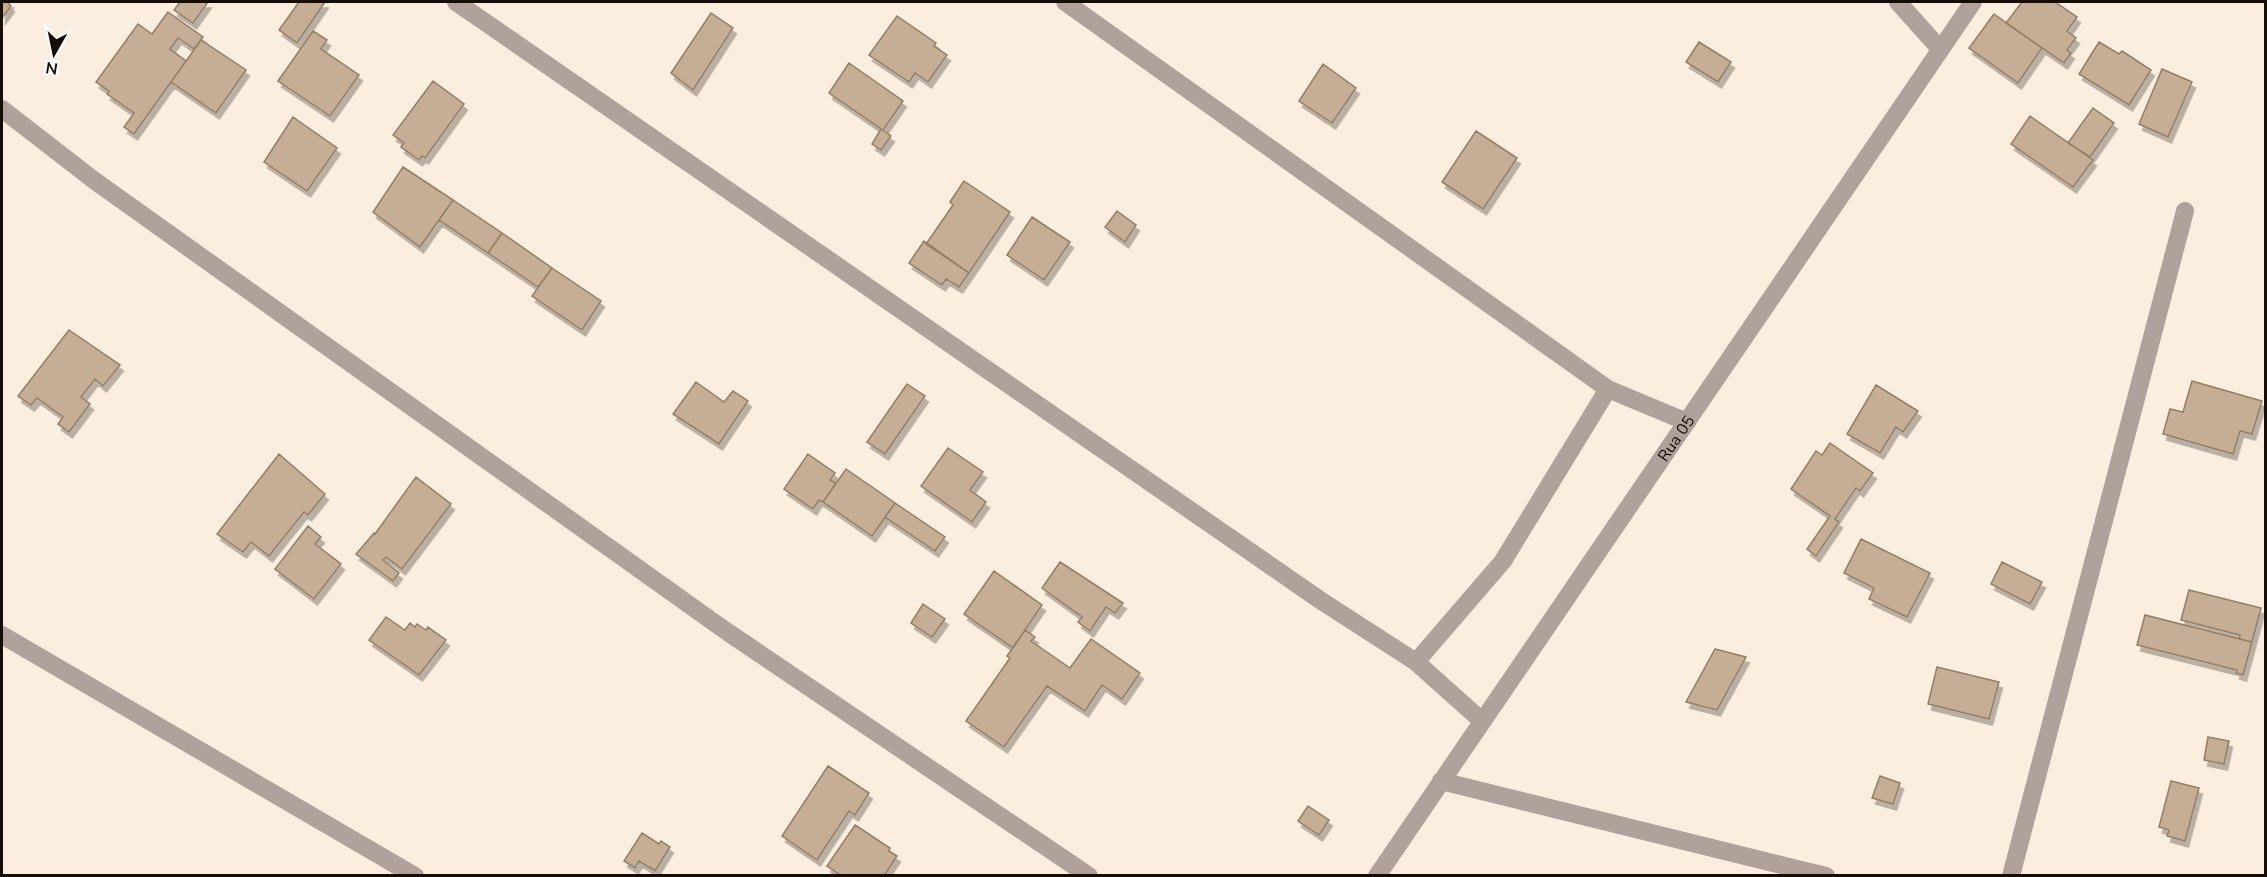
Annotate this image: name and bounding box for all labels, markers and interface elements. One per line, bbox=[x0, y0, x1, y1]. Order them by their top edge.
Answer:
north arrow bbox=[24, 24, 84, 84]
text: N bbox=[44, 56, 59, 80]
street label: Rua 05 bbox=[1653, 411, 1700, 466]

